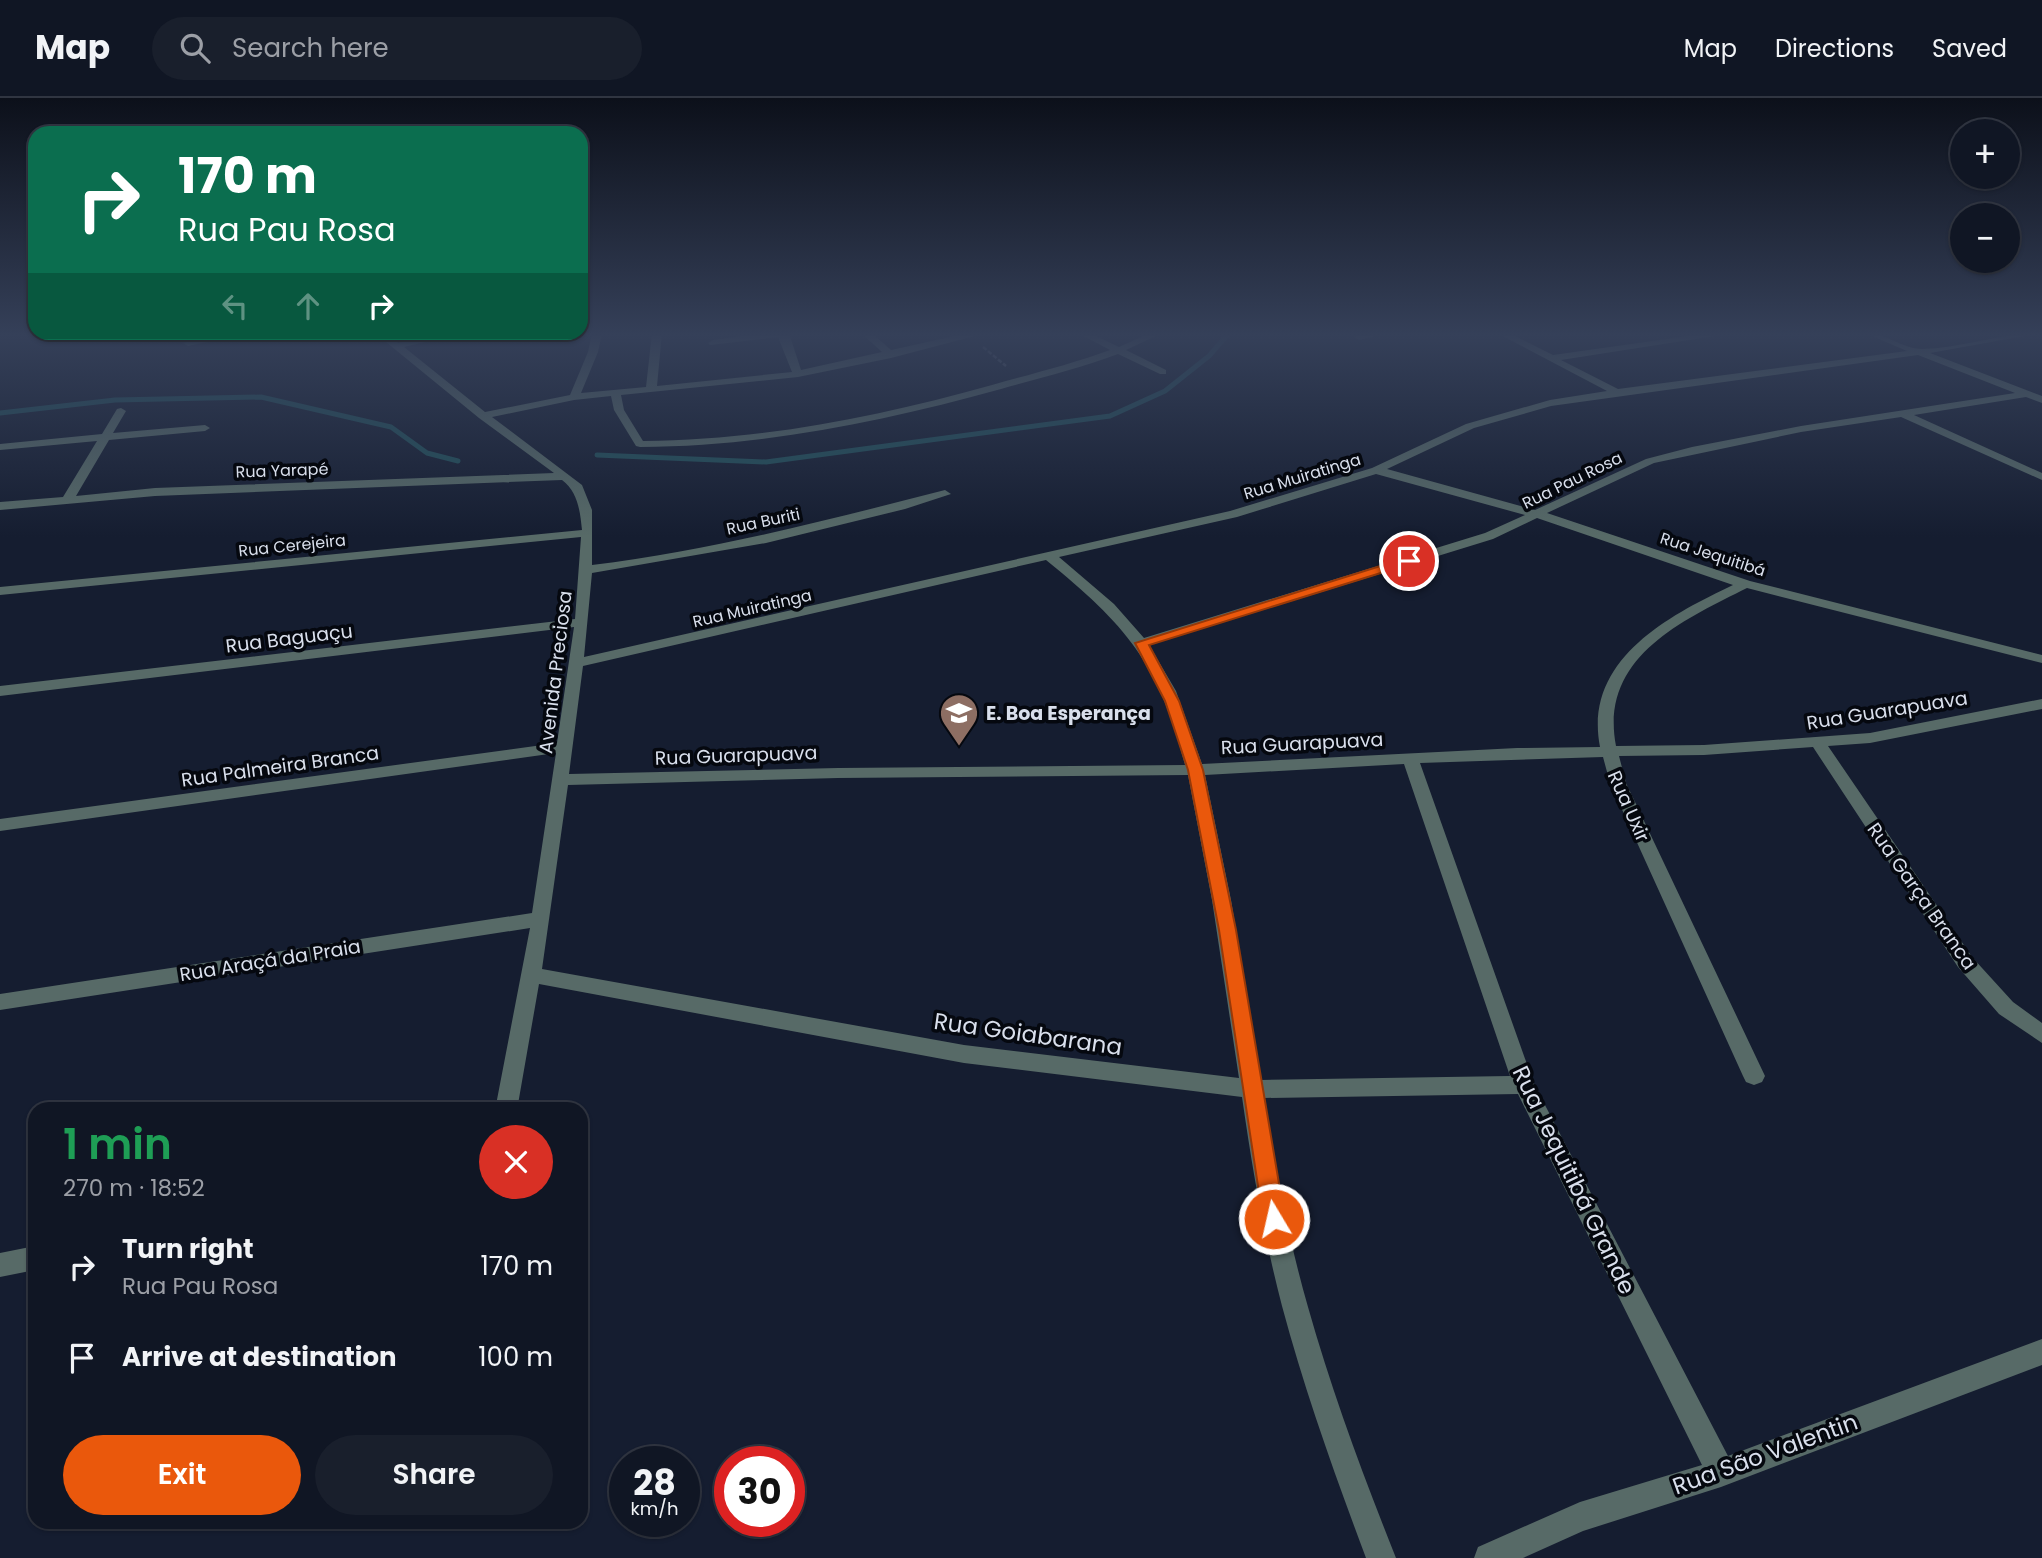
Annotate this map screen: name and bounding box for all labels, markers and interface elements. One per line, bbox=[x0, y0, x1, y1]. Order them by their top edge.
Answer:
search box bbox=[152, 17, 642, 80]
text: Map bbox=[35, 24, 110, 71]
icon: search bbox=[176, 29, 214, 67]
text: Search here bbox=[232, 30, 389, 66]
text: Map bbox=[1684, 32, 1737, 65]
text: Directions bbox=[1775, 32, 1894, 65]
text: Saved bbox=[1932, 32, 2007, 65]
map controls bbox=[1950, 119, 2020, 273]
button: + bbox=[1950, 119, 2020, 189]
text: 170 m bbox=[178, 142, 317, 210]
icon: right bbox=[63, 154, 154, 245]
button: − bbox=[1950, 203, 2020, 273]
text: Rua Pau Rosa bbox=[178, 207, 396, 252]
icon: left bbox=[216, 287, 254, 325]
icon: ahead bbox=[289, 287, 327, 325]
icon: right bbox=[362, 287, 400, 325]
street label: Rua Pau Rosa bbox=[1518, 446, 1626, 515]
street label: Rua Muiratinga bbox=[1241, 448, 1364, 505]
street label: Rua Yarapé bbox=[235, 457, 329, 484]
street label: Rua Buriti bbox=[724, 502, 802, 541]
street label: Rua Jequitibá bbox=[1657, 527, 1769, 582]
street label: Rua Cerejeira bbox=[237, 528, 347, 563]
pin bbox=[1379, 531, 1439, 591]
icon: arrive bbox=[1390, 542, 1428, 580]
street label: Rua Muiratinga bbox=[690, 584, 814, 633]
street label: Avenida Preciosa bbox=[532, 589, 579, 755]
street label: Rua Baguaçu bbox=[224, 617, 354, 660]
street label: Rua Guarapuava bbox=[1805, 684, 1970, 737]
school or university icon: E. Boa Esperança bbox=[938, 692, 980, 747]
place label: E. Boa Esperança bbox=[986, 700, 1151, 727]
street label: Rua Guarapuava bbox=[1220, 726, 1384, 761]
street label: Rua Palmeira Branca bbox=[180, 739, 381, 794]
street label: Rua Guarapuava bbox=[654, 739, 818, 772]
street label: Rua Uxir bbox=[1601, 766, 1656, 846]
street label: Rua Garça Branca bbox=[1861, 817, 1983, 975]
street label: Rua Araçá da Praia bbox=[178, 933, 363, 988]
street label: Rua Goiabarana bbox=[932, 1005, 1124, 1063]
street label: Rua Jequitibá Grande bbox=[1505, 1060, 1643, 1300]
text: 1 min bbox=[63, 1115, 172, 1174]
button: close bbox=[479, 1125, 553, 1199]
text: 270 m · 18:52 bbox=[63, 1172, 205, 1204]
position arrow bbox=[1237, 1182, 1311, 1256]
text: Turn right bbox=[122, 1231, 254, 1267]
icon: right bbox=[63, 1248, 101, 1286]
text: 170 m bbox=[480, 1248, 553, 1284]
text: Rua Pau Rosa bbox=[122, 1270, 278, 1302]
icon: arrive bbox=[63, 1339, 101, 1377]
text: Arrive at destination bbox=[122, 1339, 397, 1375]
text: 100 m bbox=[478, 1339, 553, 1375]
street label: Rua São Valentin bbox=[1668, 1406, 1862, 1502]
button: Exit bbox=[63, 1435, 301, 1515]
button: Share bbox=[315, 1435, 553, 1515]
speed limit sign: 30 bbox=[714, 1446, 805, 1537]
text: 28 bbox=[633, 1458, 676, 1507]
text: km/h bbox=[631, 1496, 678, 1521]

